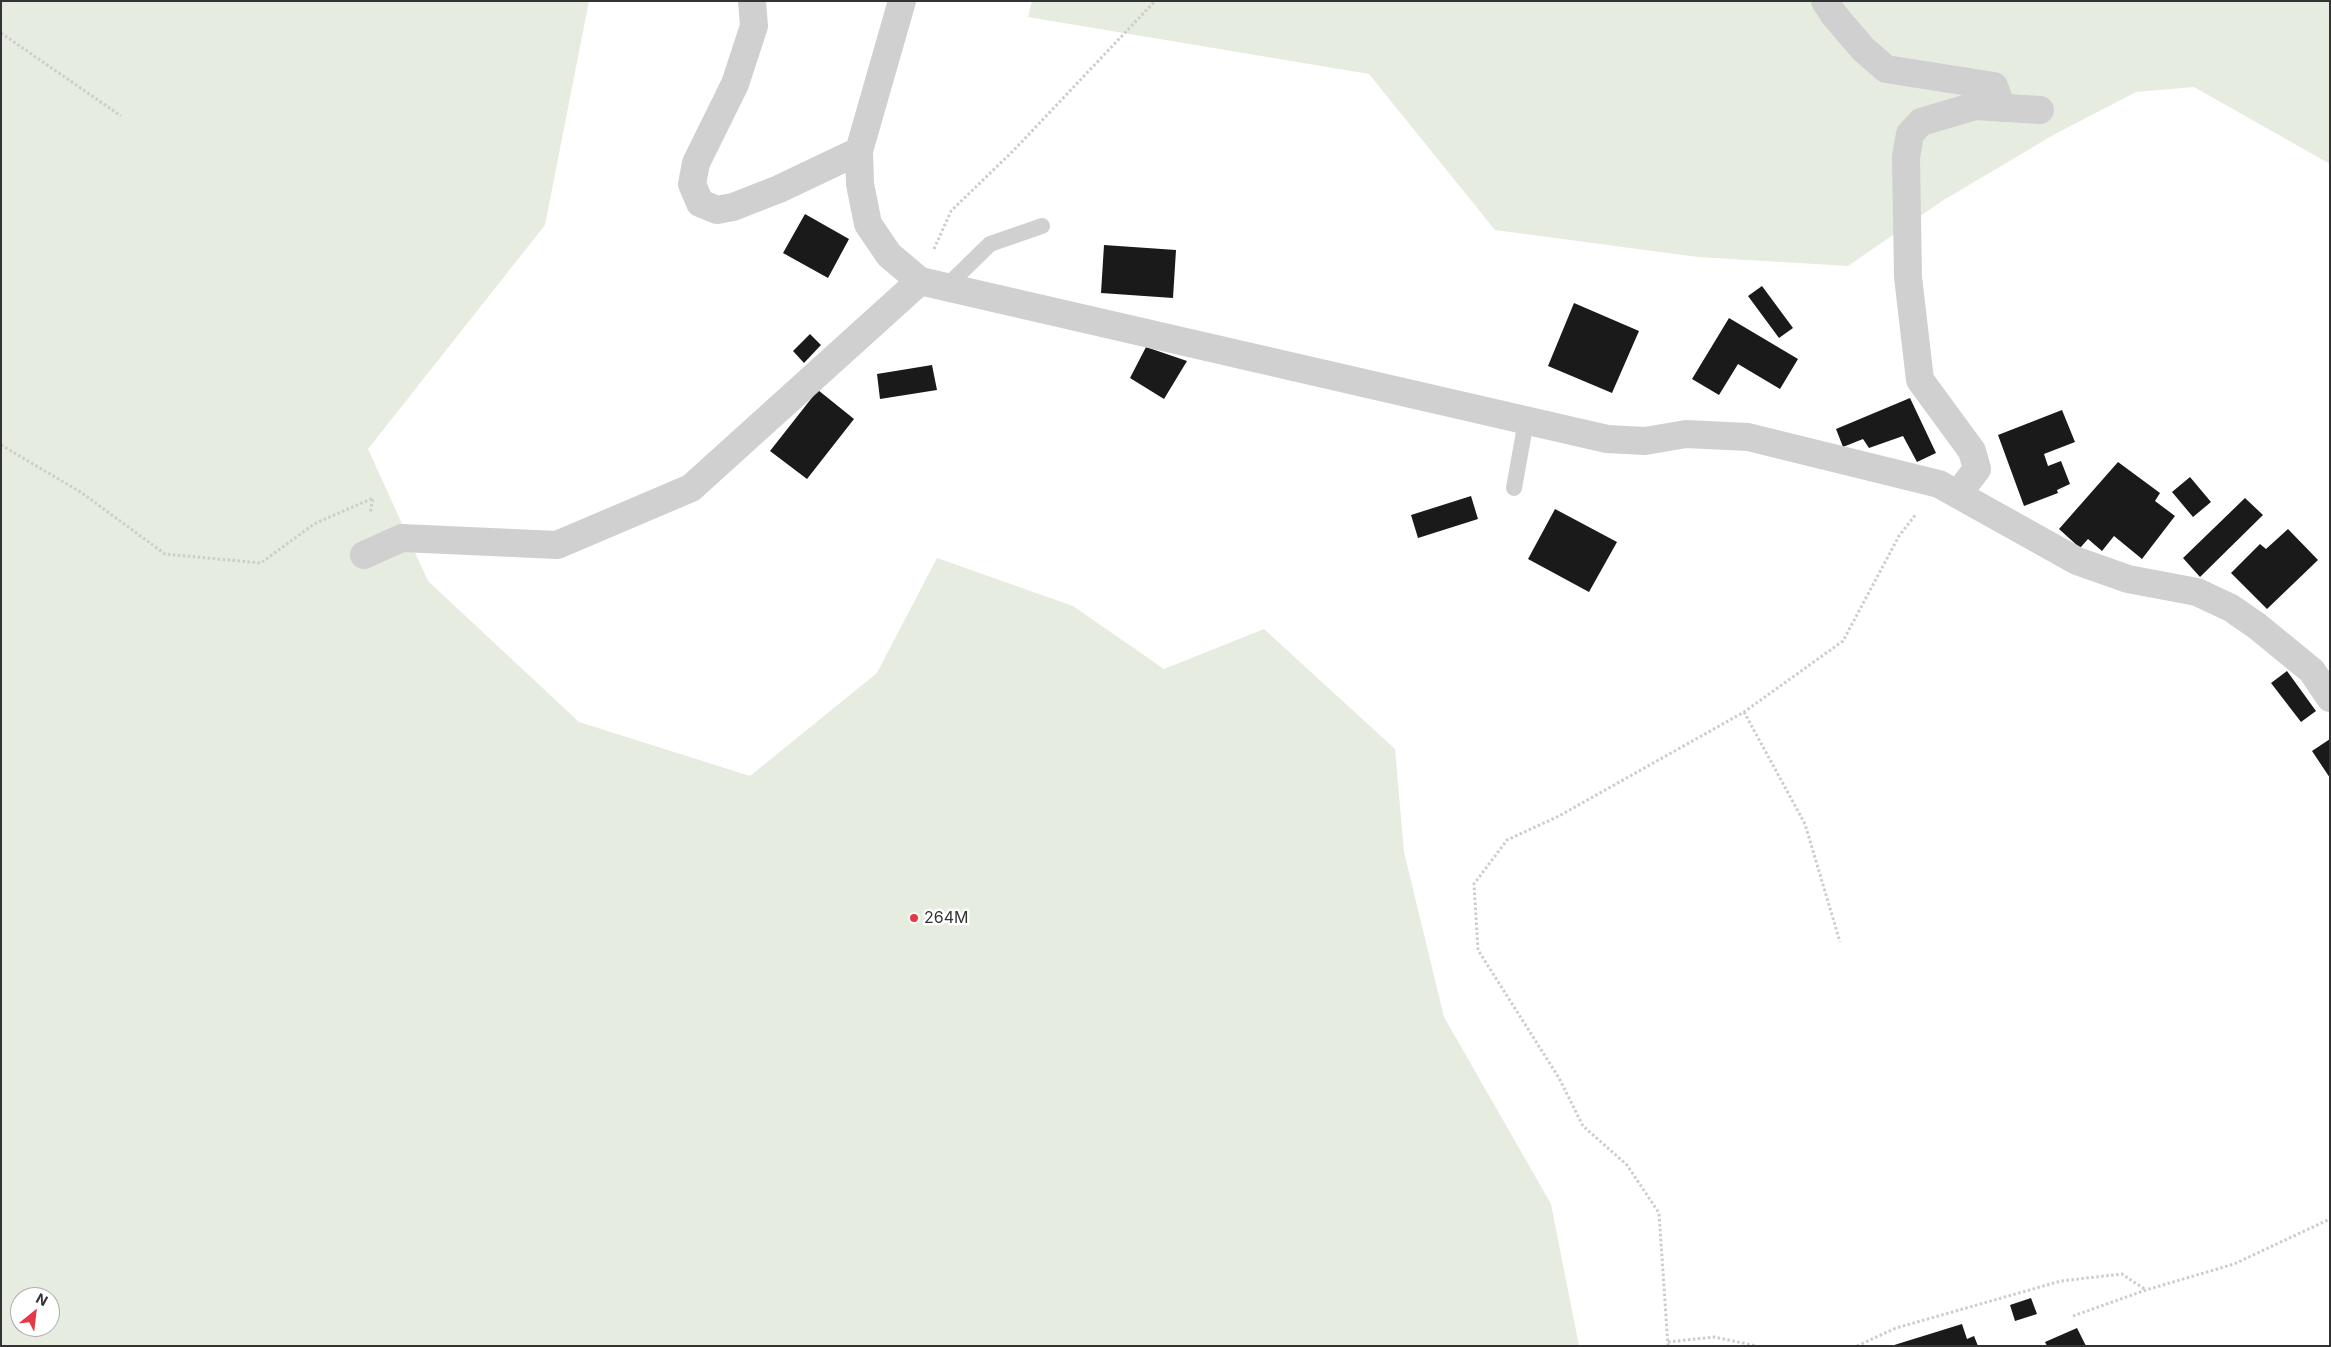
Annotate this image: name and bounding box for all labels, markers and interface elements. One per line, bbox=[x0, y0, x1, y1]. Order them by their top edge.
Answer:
place label: 264M bbox=[924, 908, 968, 928]
marker: 264M bbox=[908, 912, 920, 924]
north arrow bbox=[10, 1287, 60, 1337]
text: N bbox=[33, 1289, 51, 1309]

